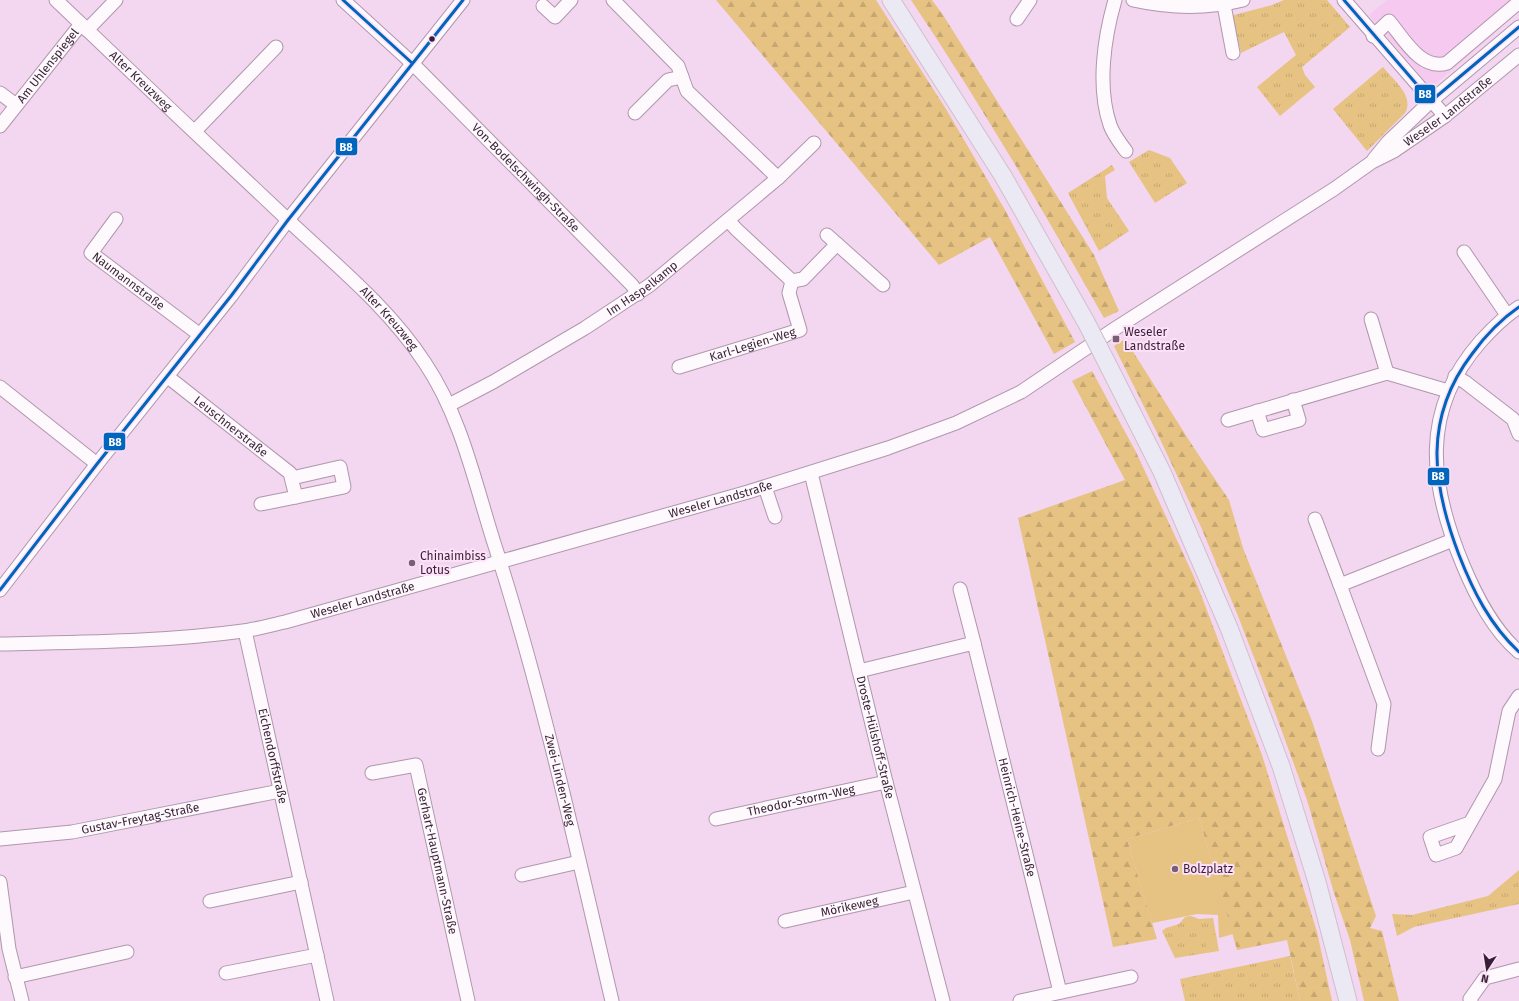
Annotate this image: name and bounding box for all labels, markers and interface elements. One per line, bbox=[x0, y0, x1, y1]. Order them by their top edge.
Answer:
street label: Am Uhlenspiegel bbox=[14, 25, 82, 106]
unlabelled marker bbox=[427, 34, 437, 44]
street label: Alter Kreuzweg bbox=[107, 48, 175, 114]
street label: Weseler Landstraße bbox=[1401, 73, 1495, 149]
line badge: B8 bbox=[1414, 84, 1436, 104]
text: B8 bbox=[1418, 88, 1432, 101]
street label: Von-Bodelschwingh-Straße bbox=[469, 121, 583, 235]
line badge: B8 bbox=[335, 137, 358, 156]
text: B8 bbox=[339, 141, 353, 154]
street label: Naumannstraße bbox=[89, 249, 167, 313]
street label: Im Haspelkamp bbox=[604, 258, 681, 319]
street label: Alter Kreuzweg bbox=[357, 284, 421, 354]
street label: Karl-Legien-Weg bbox=[708, 325, 798, 364]
place label: Weseler Landstraße bbox=[1124, 325, 1185, 353]
marker: Weseler Landstraße bbox=[1111, 334, 1121, 344]
street label: Leuschnerstraße bbox=[191, 393, 271, 460]
line badge: B8 bbox=[103, 432, 126, 451]
text: B8 bbox=[108, 436, 122, 449]
line badge: B8 bbox=[1427, 467, 1450, 486]
text: B8 bbox=[1431, 470, 1445, 483]
street label: Weseler Landstraße bbox=[667, 478, 774, 521]
place label: Chinaimbiss Lotus bbox=[420, 549, 486, 577]
marker: Chinaimbiss Lotus bbox=[407, 558, 417, 568]
street label: Weseler Landstraße bbox=[309, 579, 416, 621]
street label: Droste-Hülshoff-Straße bbox=[853, 674, 897, 800]
street label: Eichendorffstraße bbox=[255, 707, 290, 805]
street label: Zwei-Linden-Weg bbox=[542, 733, 578, 828]
street label: Heinrich-Heine-Straße bbox=[996, 756, 1038, 878]
street label: Theodor-Storm-Weg bbox=[746, 782, 857, 819]
street label: Gerhart-Hauptmann-Straße bbox=[414, 786, 460, 935]
street label: Gustav-Freytag-Straße bbox=[80, 800, 201, 837]
place label: Bolzplatz bbox=[1183, 862, 1233, 876]
marker: Bolzplatz bbox=[1170, 864, 1180, 874]
street label: Mörikeweg bbox=[819, 893, 880, 920]
north arrow bbox=[1467, 949, 1507, 989]
text: N bbox=[1480, 971, 1490, 985]

